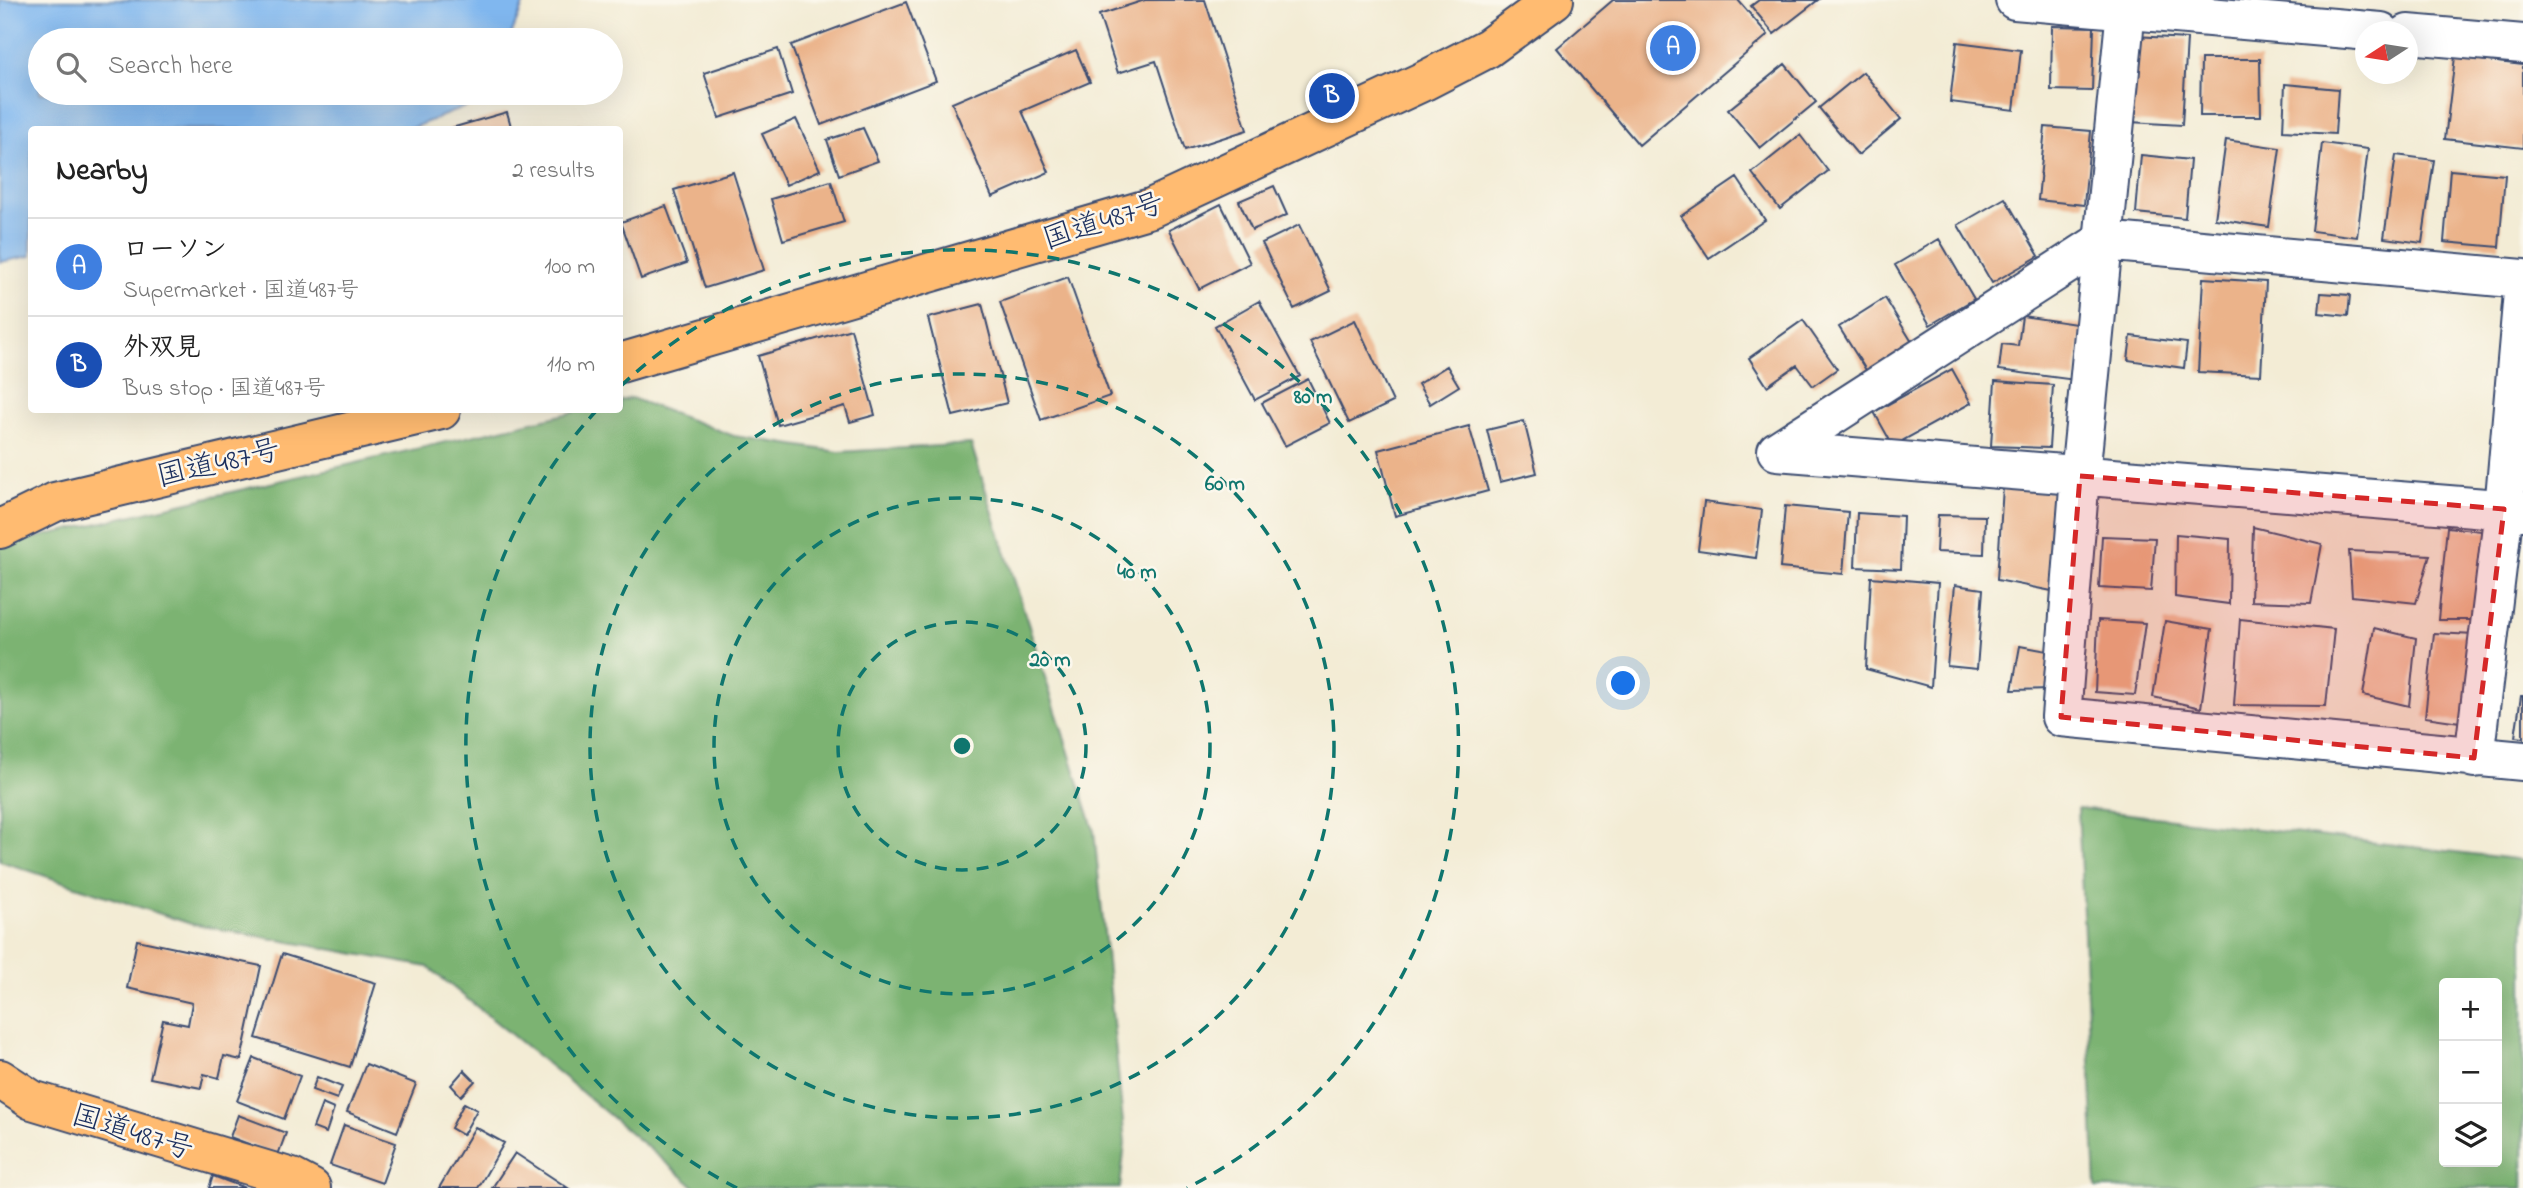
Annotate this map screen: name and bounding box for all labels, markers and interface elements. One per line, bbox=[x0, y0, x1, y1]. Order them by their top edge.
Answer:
north arrow bbox=[2355, 21, 2418, 84]
pin: A bbox=[1650, 22, 1696, 74]
search box bbox=[28, 28, 623, 105]
icon: search bbox=[52, 48, 90, 86]
text: Search here bbox=[108, 48, 233, 86]
pin: B bbox=[1309, 70, 1355, 122]
text: Nearby bbox=[56, 150, 148, 194]
text: 2 results bbox=[512, 155, 595, 188]
street label: 国道487号 bbox=[1037, 182, 1171, 263]
text: ローソン bbox=[123, 232, 227, 270]
text: A bbox=[72, 251, 86, 284]
text: 100 m bbox=[544, 251, 595, 284]
text: Supermarket · 国道487号 bbox=[123, 275, 359, 308]
text: 外双見 bbox=[123, 330, 201, 368]
text: B bbox=[71, 349, 87, 382]
text: 110 m bbox=[547, 349, 595, 382]
text: Bus stop · 国道487号 bbox=[123, 373, 326, 406]
text: 80 m bbox=[1293, 383, 1332, 413]
street label: 国道487号 bbox=[152, 429, 285, 501]
text: 60 m bbox=[1205, 470, 1245, 500]
text: 40 m bbox=[1117, 558, 1157, 588]
text: 20 m bbox=[1028, 646, 1071, 676]
your location bbox=[1606, 666, 1640, 700]
centre of rings bbox=[950, 734, 974, 758]
map controls bbox=[2439, 978, 2502, 1167]
button: + bbox=[2439, 978, 2502, 1041]
button: − bbox=[2439, 1041, 2502, 1104]
street label: 国道487号 bbox=[65, 1094, 199, 1173]
button: layers bbox=[2439, 1104, 2502, 1167]

